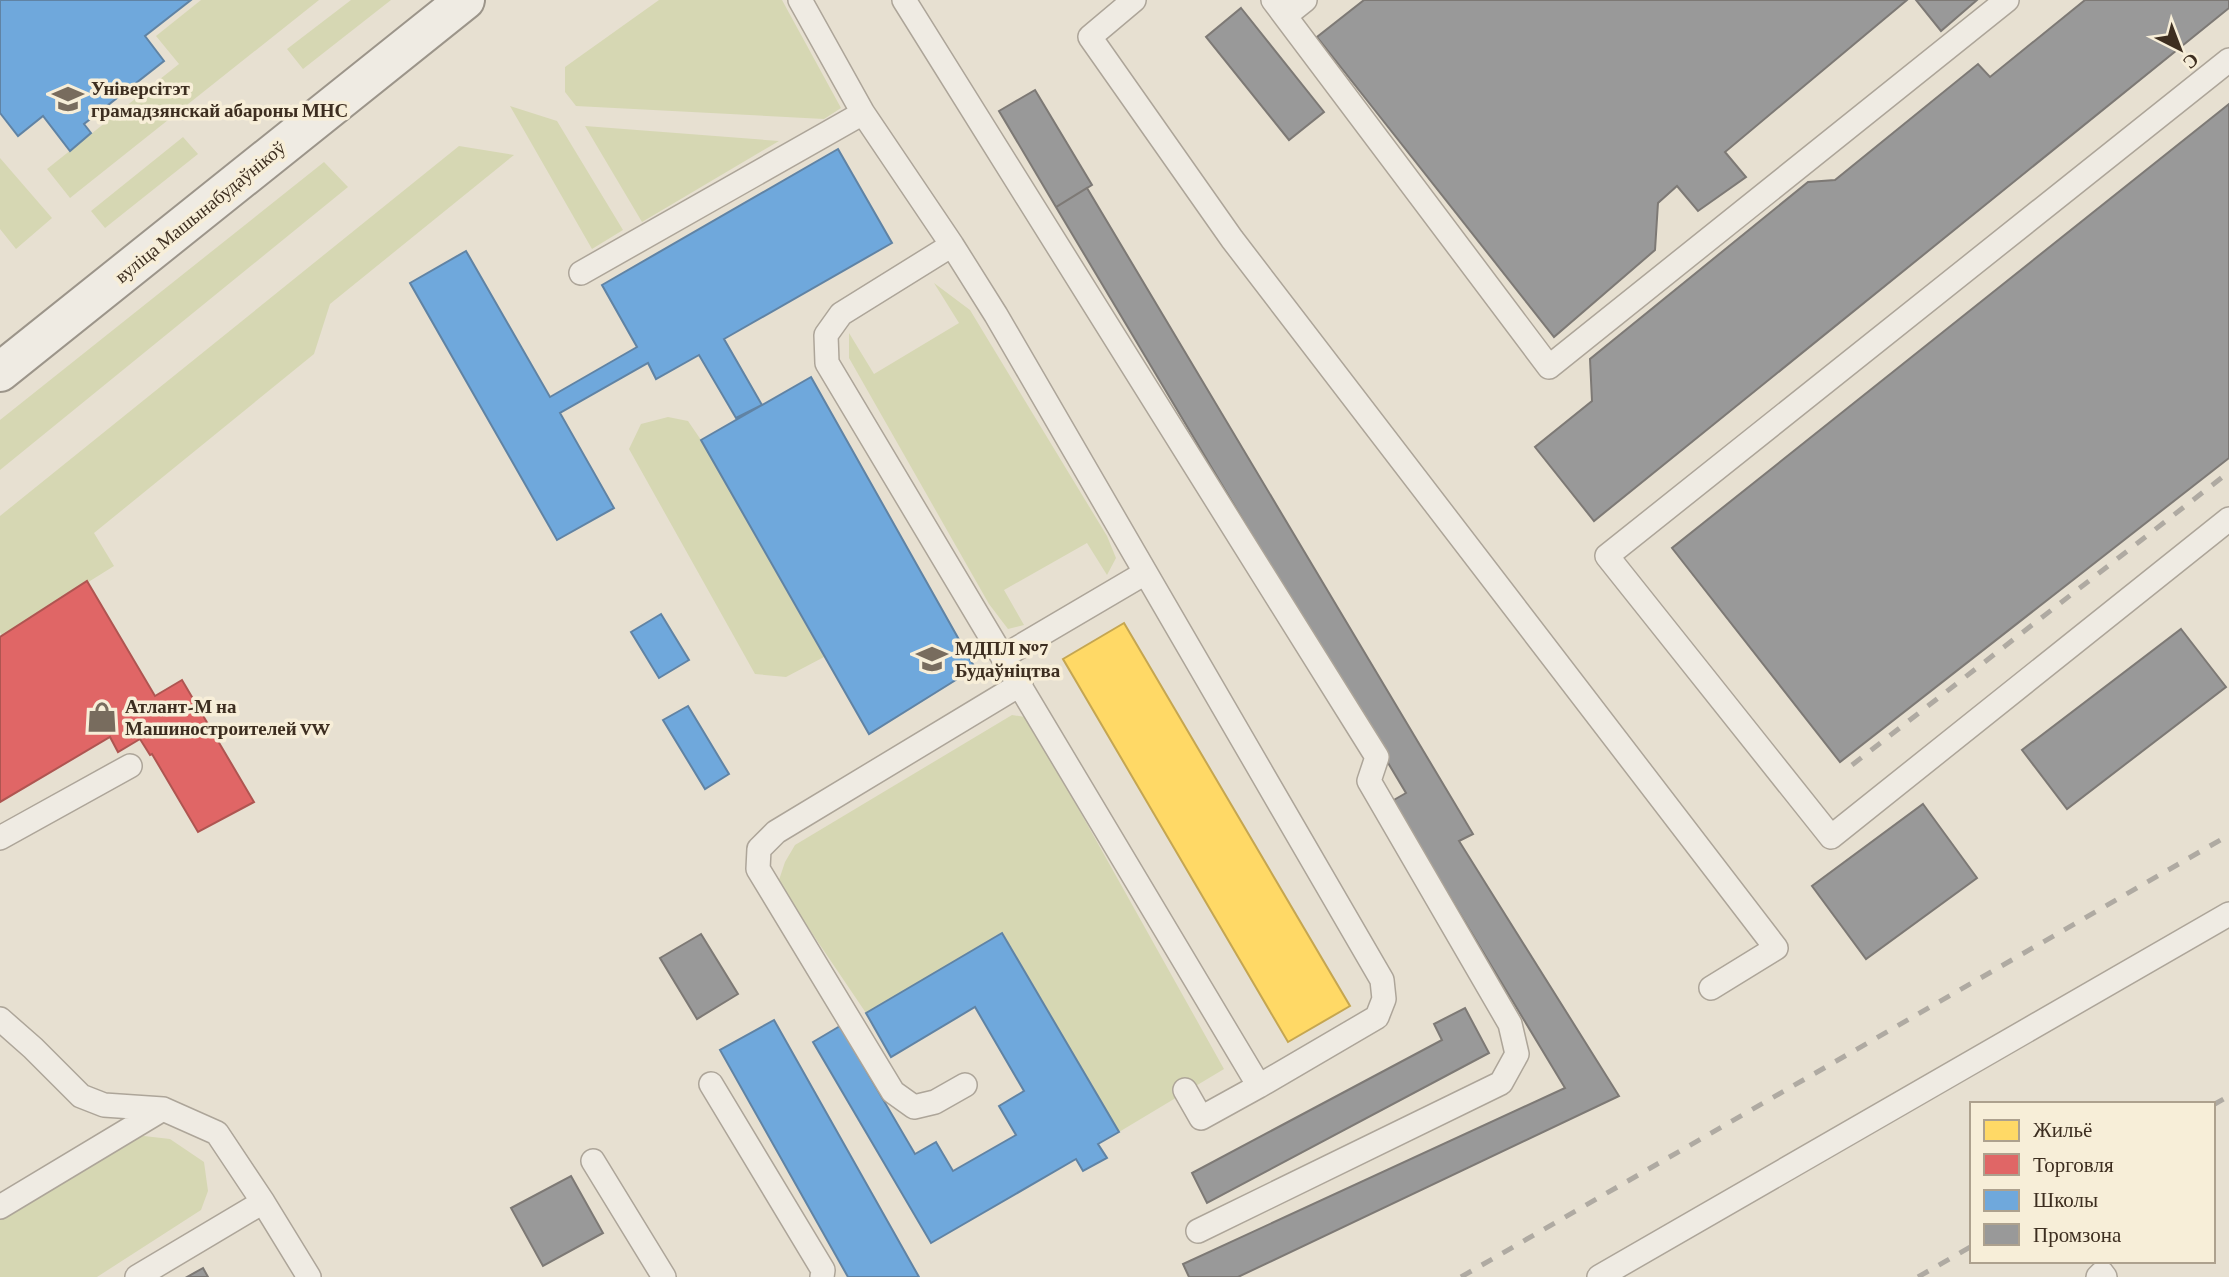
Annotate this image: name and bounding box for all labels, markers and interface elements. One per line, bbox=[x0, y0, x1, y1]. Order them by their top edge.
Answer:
north arrow bbox=[2145, 14, 2215, 84]
text: С bbox=[2179, 49, 2203, 74]
place label: Універсітэт грамадзянскай абароны МНС bbox=[91, 78, 348, 121]
school or university icon: Універсітэт грамадзянскай абароны МНС bbox=[51, 82, 85, 116]
street label: вуліца Машынабудаўнікоў bbox=[111, 137, 290, 287]
place label: МДПЛ №7 Будаўніцтва bbox=[955, 638, 1061, 681]
school or university icon: МДПЛ №7 Будаўніцтва bbox=[915, 642, 949, 676]
place label: Атлант-М на Машиностроителей VW bbox=[125, 696, 331, 739]
shop icon: Атлант-М на Машиностроителей VW bbox=[85, 700, 119, 734]
legend bbox=[1970, 1102, 2215, 1263]
text: Жильё bbox=[2033, 1118, 2092, 1142]
text: Торговля bbox=[2033, 1153, 2114, 1177]
text: Школы bbox=[2033, 1188, 2098, 1212]
text: Промзона bbox=[2033, 1223, 2122, 1247]

